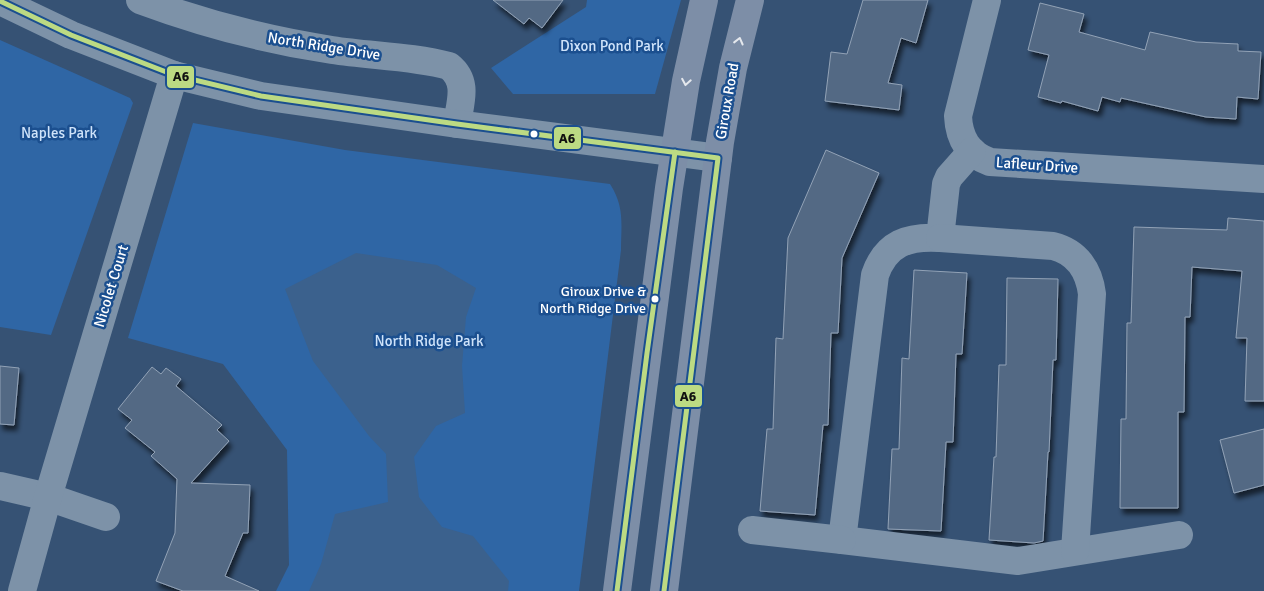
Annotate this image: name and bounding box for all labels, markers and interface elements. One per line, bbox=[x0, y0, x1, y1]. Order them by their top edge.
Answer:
street label: North Ridge Drive bbox=[266, 28, 382, 64]
park label: Dixon Pond Park bbox=[560, 37, 664, 55]
one-way arrow bbox=[733, 37, 744, 46]
street label: Giroux Road bbox=[711, 61, 743, 141]
line badge: A6 bbox=[166, 65, 195, 89]
text: A6 bbox=[173, 68, 190, 85]
one-way arrow bbox=[681, 77, 691, 86]
park label: Naples Park bbox=[21, 124, 98, 142]
line badge: A6 bbox=[553, 126, 582, 150]
unlabelled marker bbox=[529, 129, 539, 139]
text: A6 bbox=[559, 130, 576, 147]
street label: Lafleur Drive bbox=[995, 153, 1079, 177]
street label: Nicolet Court bbox=[90, 243, 132, 329]
place label: Giroux Drive & North Ridge Drive bbox=[540, 283, 646, 317]
marker: Giroux Drive & North Ridge Drive bbox=[650, 294, 660, 304]
park label: North Ridge Park bbox=[374, 332, 484, 350]
line badge: A6 bbox=[674, 384, 703, 408]
text: A6 bbox=[680, 388, 697, 405]

